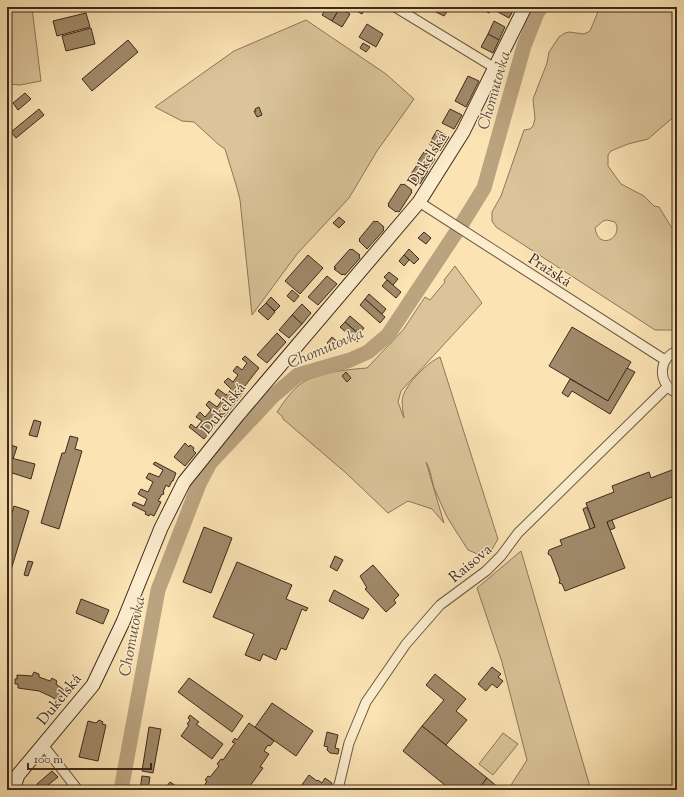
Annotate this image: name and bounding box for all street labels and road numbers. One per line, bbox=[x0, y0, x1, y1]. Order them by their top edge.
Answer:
street label: Dukelská bbox=[403, 129, 453, 191]
street label: Pražská bbox=[524, 250, 575, 293]
street label: Dukelská bbox=[197, 379, 251, 439]
street label: Raisova bbox=[445, 540, 497, 588]
street label: Dukelská bbox=[33, 670, 87, 730]

